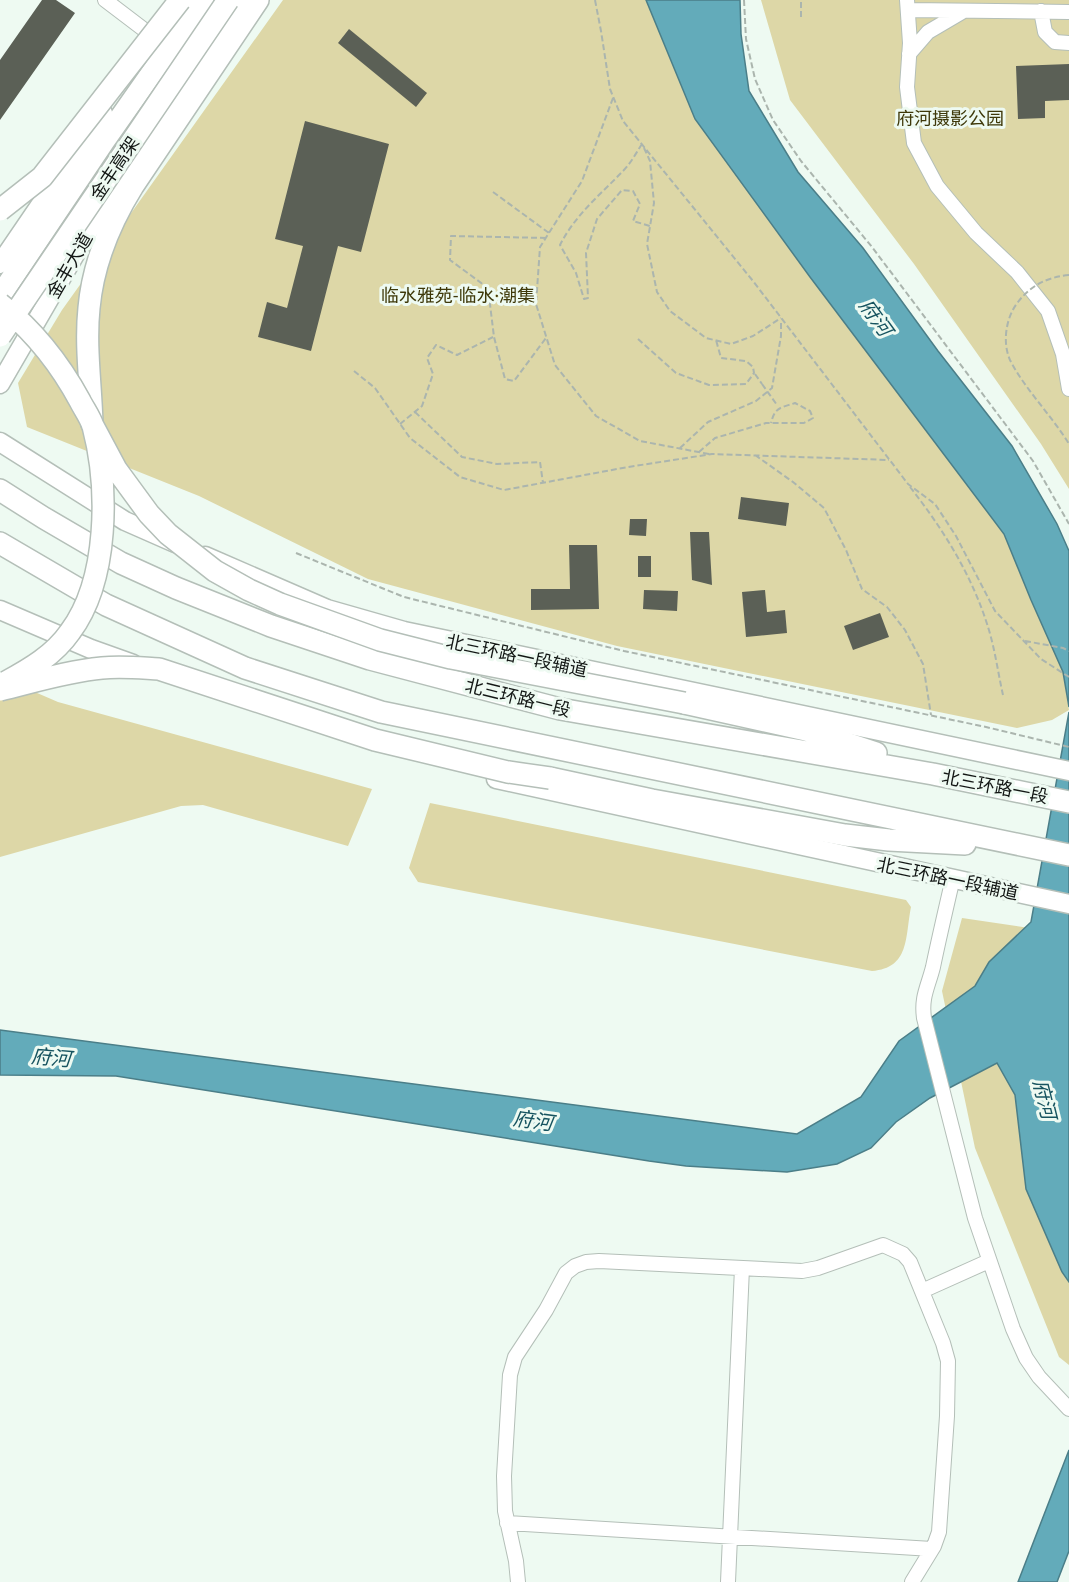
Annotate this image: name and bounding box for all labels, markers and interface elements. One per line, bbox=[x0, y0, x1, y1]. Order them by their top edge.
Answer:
park label: 府河摄影公园 bbox=[896, 106, 1004, 130]
street label: 金丰高架 bbox=[84, 131, 144, 205]
street label: 金丰大道 bbox=[41, 228, 97, 302]
park label: 临水雅苑-临水·潮集 bbox=[381, 283, 535, 307]
water label: 府河 bbox=[853, 293, 901, 344]
street label: 北三环路一段辅道 bbox=[444, 628, 590, 682]
street label: 北三环路一段 bbox=[463, 672, 573, 722]
street label: 北三环路一段 bbox=[940, 764, 1050, 808]
street label: 北三环路一段辅道 bbox=[875, 851, 1021, 905]
water label: 府河 bbox=[30, 1042, 76, 1073]
water label: 府河 bbox=[1027, 1076, 1064, 1126]
water label: 府河 bbox=[511, 1104, 559, 1137]

